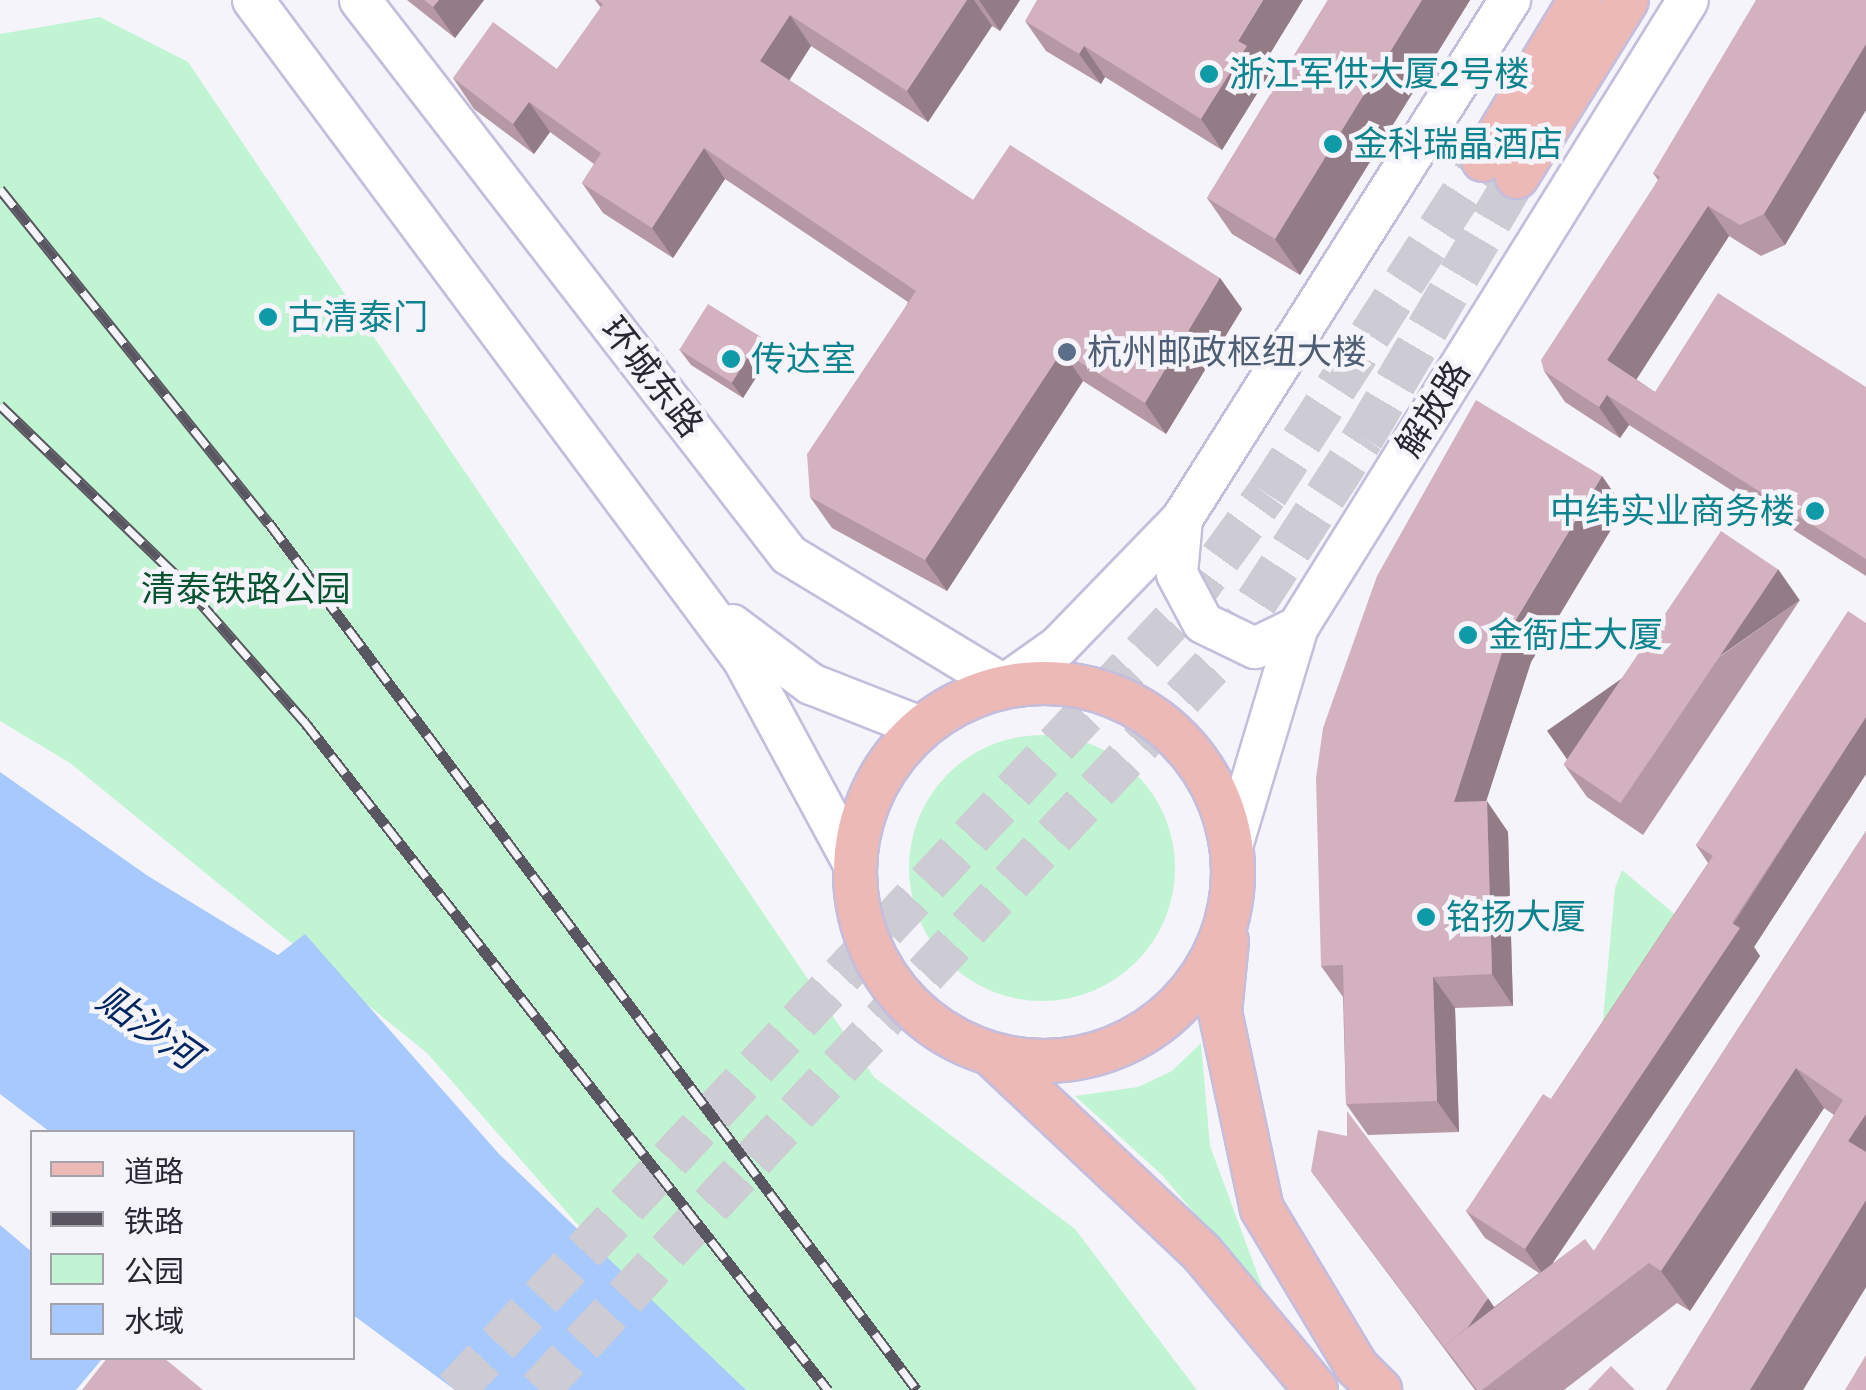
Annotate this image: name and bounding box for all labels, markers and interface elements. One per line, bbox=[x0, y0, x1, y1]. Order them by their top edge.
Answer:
place label: 浙江军供大厦2号楼 bbox=[1229, 53, 1530, 95]
marker: 浙江军供大厦2号楼 bbox=[1198, 63, 1220, 85]
place label: 金科瑞晶酒店 bbox=[1353, 123, 1563, 165]
marker: 金科瑞晶酒店 bbox=[1322, 133, 1344, 155]
place label: 古清泰门 bbox=[288, 296, 428, 338]
marker: 古清泰门 bbox=[257, 306, 279, 328]
street label: 环城东路 bbox=[592, 309, 712, 445]
place label: 杭州邮政枢纽大楼 bbox=[1087, 331, 1367, 373]
place label: 传达室 bbox=[751, 338, 856, 380]
marker: 杭州邮政枢纽大楼 bbox=[1056, 341, 1078, 363]
marker: 传达室 bbox=[720, 348, 742, 370]
street label: 解放路 bbox=[1387, 353, 1479, 465]
place label: 中纬实业商务楼 bbox=[1550, 490, 1795, 532]
marker: 中纬实业商务楼 bbox=[1804, 500, 1826, 522]
park label: 清泰铁路公园 bbox=[141, 568, 351, 610]
place label: 金衙庄大厦 bbox=[1488, 614, 1663, 656]
marker: 金衙庄大厦 bbox=[1457, 624, 1479, 646]
place label: 铭扬大厦 bbox=[1446, 896, 1586, 938]
marker: 铭扬大厦 bbox=[1415, 906, 1437, 928]
water label: 贴沙河 bbox=[88, 977, 208, 1079]
legend bbox=[30, 1130, 355, 1360]
text: 道路 bbox=[124, 1154, 184, 1190]
text: 铁路 bbox=[124, 1204, 184, 1240]
text: 公园 bbox=[124, 1254, 184, 1290]
text: 水域 bbox=[124, 1304, 184, 1340]

